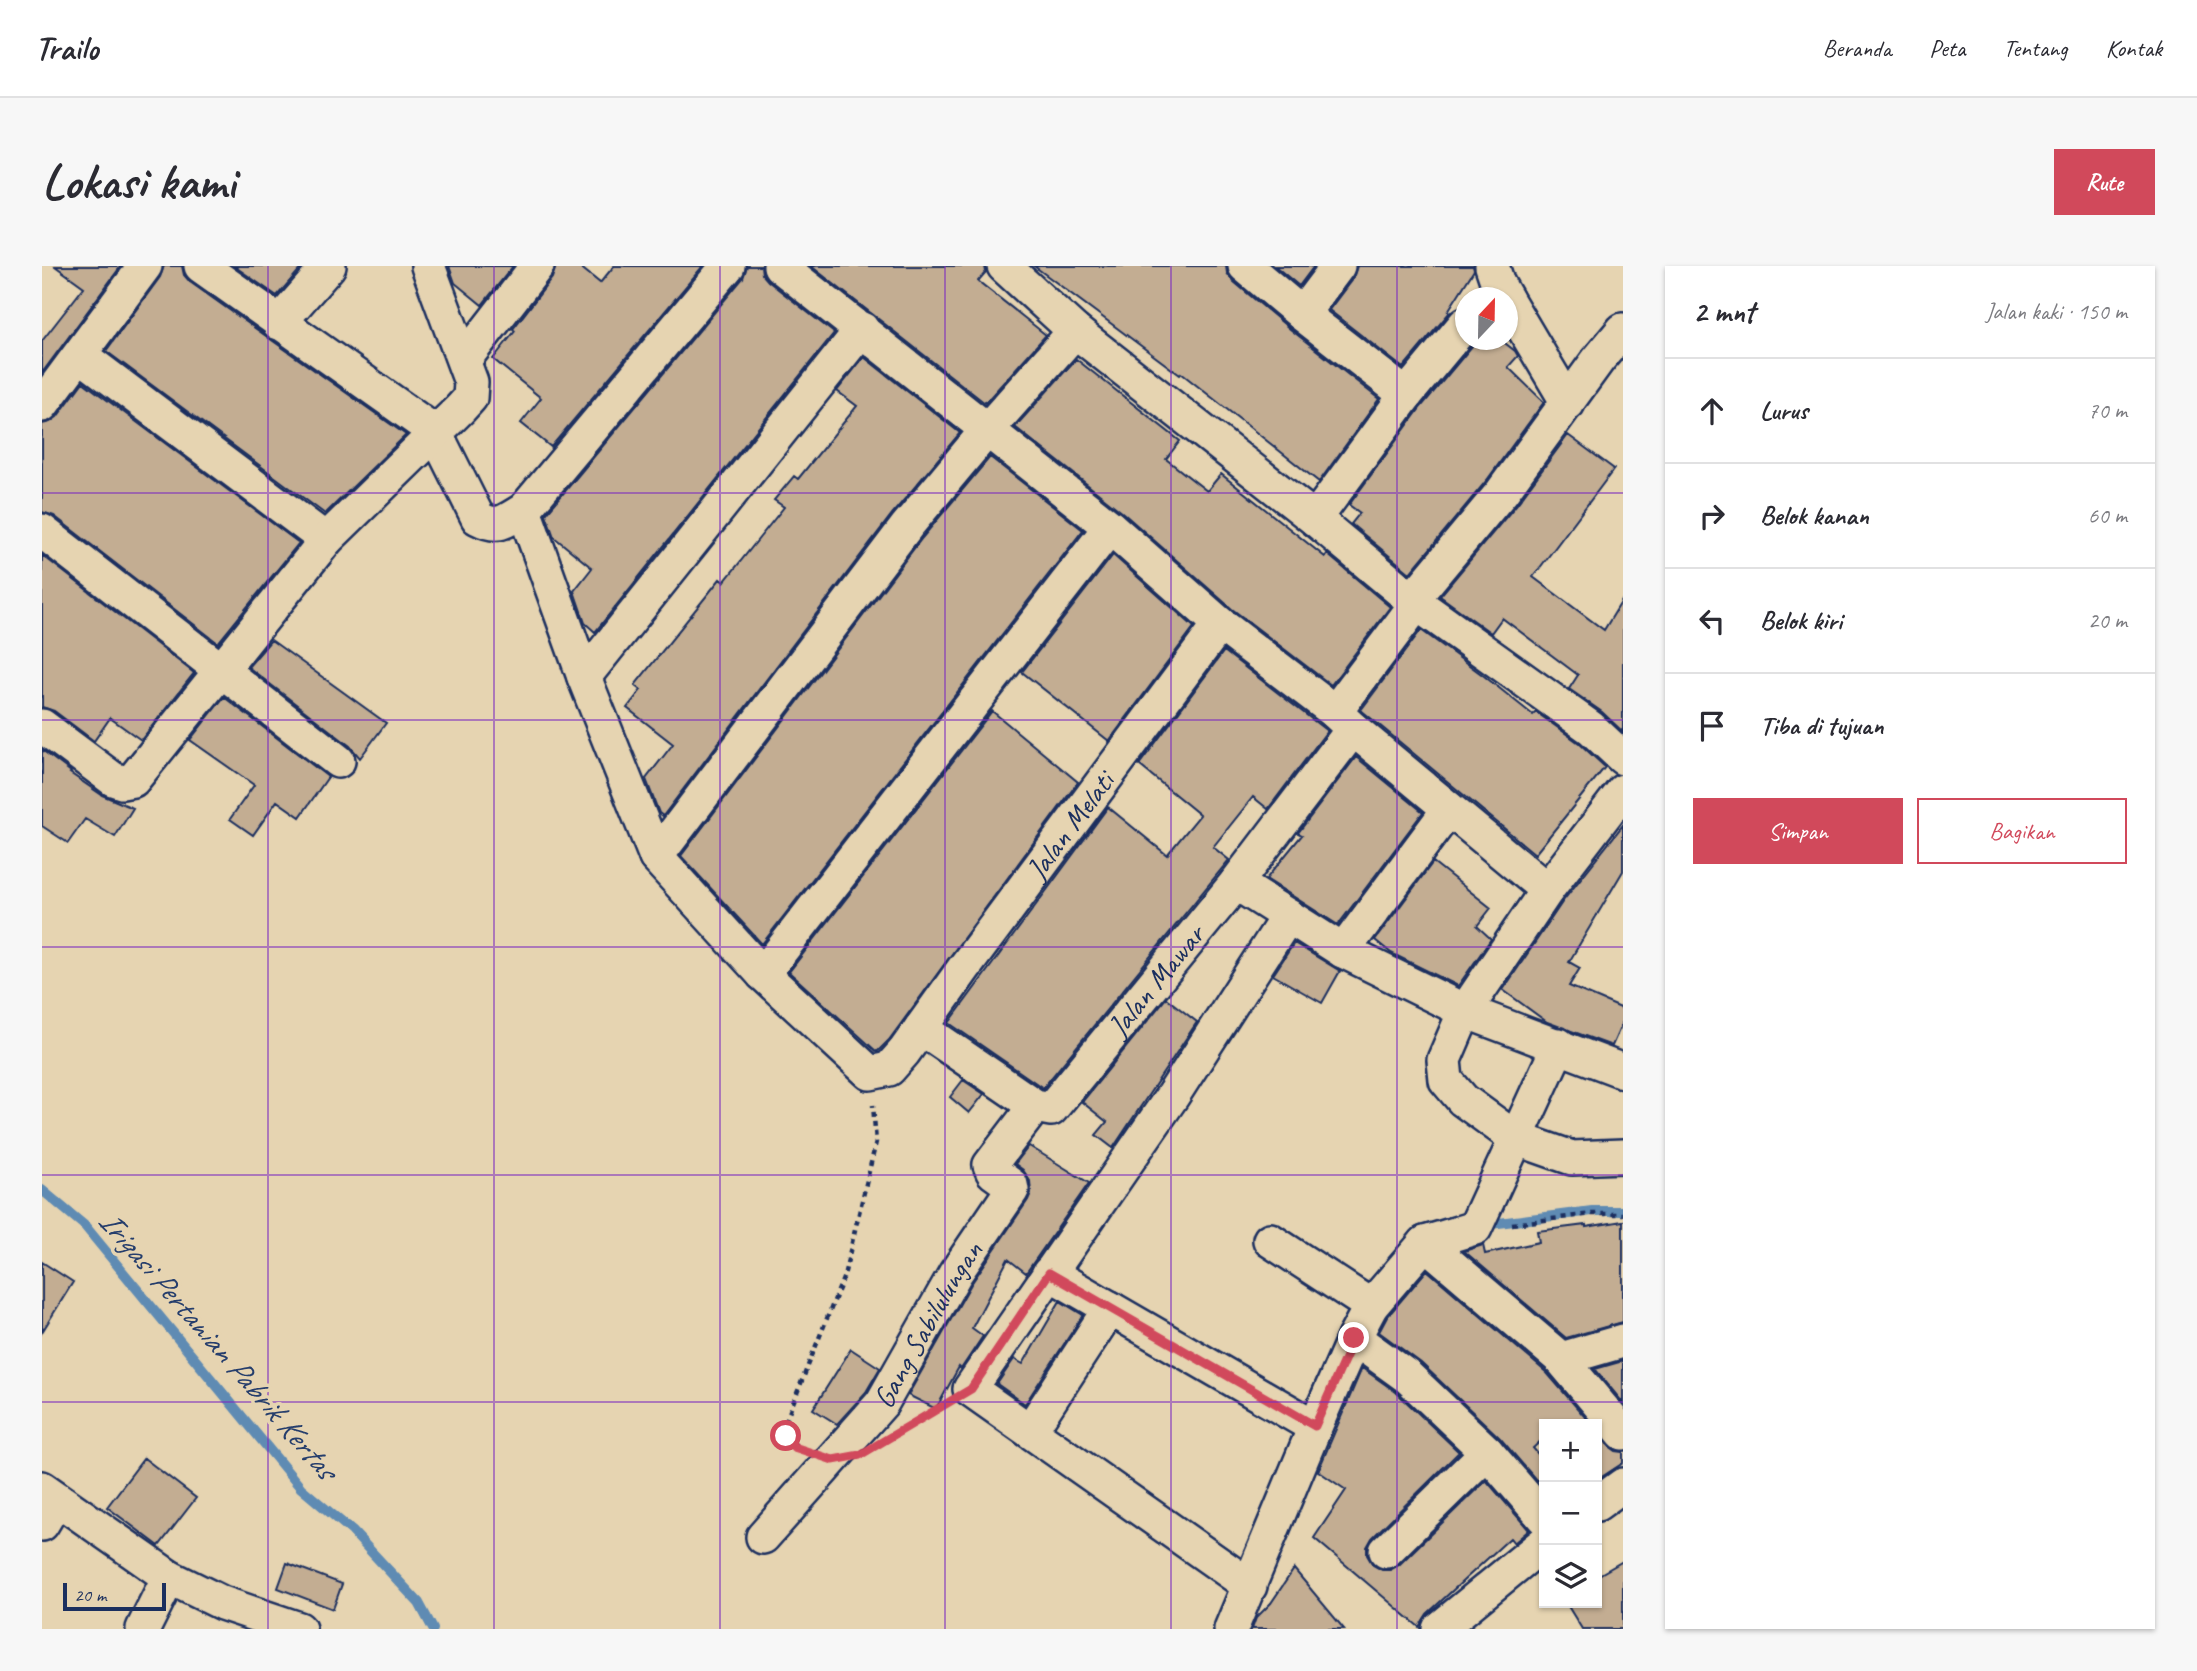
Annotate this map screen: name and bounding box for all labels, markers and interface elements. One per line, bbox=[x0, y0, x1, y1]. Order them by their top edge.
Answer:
text: Trailo bbox=[35, 27, 98, 69]
text: Beranda bbox=[1823, 33, 1891, 63]
text: Peta bbox=[1929, 33, 1965, 63]
text: Tentang bbox=[2003, 33, 2068, 63]
text: Kontak bbox=[2106, 33, 2162, 63]
button: Rute bbox=[2054, 149, 2155, 215]
text: Lokasi kami bbox=[42, 151, 235, 213]
north arrow bbox=[1455, 287, 1518, 350]
text: 2 mnt bbox=[1693, 293, 1755, 331]
text: Jalan kaki · 150 m bbox=[1985, 297, 2127, 326]
icon: ahead bbox=[1693, 392, 1731, 430]
text: Lurus bbox=[1760, 394, 1808, 427]
text: 70 m bbox=[2088, 396, 2127, 425]
icon: right bbox=[1693, 497, 1731, 535]
text: Belok kanan bbox=[1760, 499, 1869, 532]
text: 60 m bbox=[2088, 501, 2127, 530]
icon: left bbox=[1693, 602, 1731, 640]
text: Belok kiri bbox=[1760, 604, 1842, 637]
text: 20 m bbox=[2088, 606, 2127, 635]
icon: arrive bbox=[1693, 707, 1731, 745]
text: Tiba di tujuan bbox=[1760, 709, 1884, 742]
street label: Jalan Melati bbox=[1016, 761, 1125, 889]
button: Simpan bbox=[1693, 798, 1903, 864]
button: Bagikan bbox=[1917, 798, 2127, 864]
street label: Jalan Mawar bbox=[1098, 915, 1215, 1046]
water label: Irigasi Pertanian Pabrik Kertas bbox=[90, 1201, 350, 1492]
street label: Gang Sabilulungan bbox=[864, 1233, 991, 1415]
route end bbox=[1338, 1322, 1369, 1353]
map controls bbox=[1539, 1419, 1602, 1608]
button: + bbox=[1539, 1419, 1602, 1482]
route start bbox=[770, 1420, 801, 1451]
button: − bbox=[1539, 1482, 1602, 1545]
button: layers bbox=[1539, 1545, 1602, 1608]
scale bar bbox=[63, 1580, 166, 1612]
text: 20 m bbox=[74, 1583, 106, 1607]

